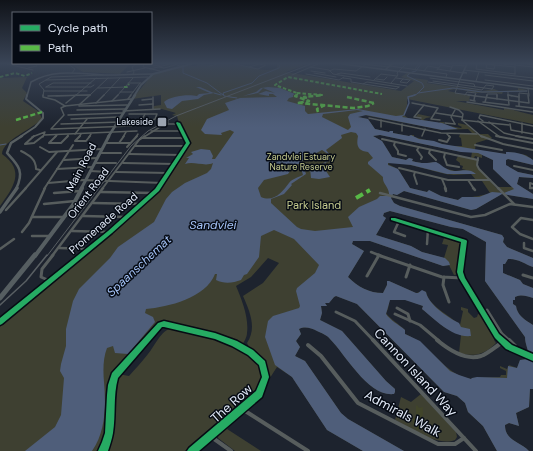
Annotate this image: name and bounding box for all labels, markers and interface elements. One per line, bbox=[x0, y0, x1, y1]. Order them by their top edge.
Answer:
legend bbox=[12, 12, 152, 64]
text: Cycle path bbox=[48, 20, 108, 36]
text: Path bbox=[48, 40, 73, 56]
place label: Lakeside bbox=[117, 116, 153, 128]
marker: Lakeside bbox=[156, 116, 168, 128]
street label: Main Road bbox=[63, 140, 99, 194]
park label: Zandvlei Estuary Nature Reserve bbox=[267, 151, 335, 173]
street label: Orient Road bbox=[64, 164, 112, 221]
street label: Promenade Road bbox=[66, 189, 140, 257]
park label: Park Island bbox=[287, 198, 341, 212]
water label: Sandvlei bbox=[190, 217, 238, 233]
water label: Spaanschemat bbox=[103, 232, 175, 300]
street label: Cannon Island Way bbox=[370, 325, 461, 420]
street label: The Row bbox=[207, 380, 256, 427]
street label: Admirals Walk bbox=[362, 386, 444, 441]

